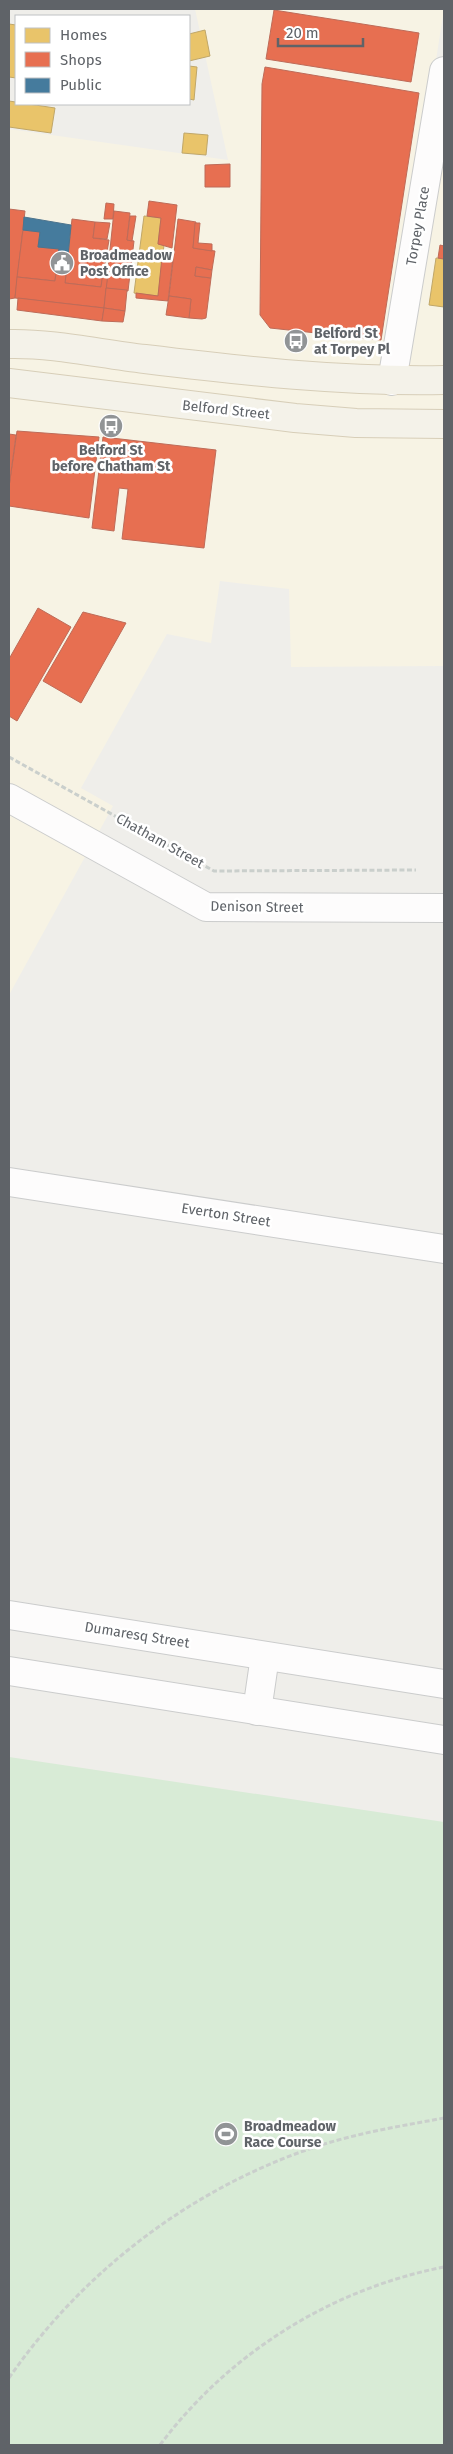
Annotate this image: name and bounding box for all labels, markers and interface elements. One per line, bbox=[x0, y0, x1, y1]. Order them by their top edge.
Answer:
legend bbox=[15, 15, 190, 105]
scale bar bbox=[278, 15, 363, 47]
text: 20 m bbox=[286, 24, 319, 42]
text: Homes bbox=[60, 26, 107, 44]
text: Shops bbox=[60, 51, 102, 69]
text: Public bbox=[60, 76, 102, 94]
street label: Torpey Place bbox=[403, 185, 433, 267]
place label: Broadmeadow Post Office bbox=[80, 247, 173, 280]
public building icon: Broadmeadow Post Office bbox=[49, 250, 75, 276]
place label: Belford St at Torpey Pl bbox=[314, 325, 391, 358]
bus stop icon: Belford St at Torpey Pl bbox=[283, 328, 309, 354]
street label: Belford Street bbox=[181, 397, 272, 423]
bus stop icon: Belford St before Chatham St bbox=[98, 413, 124, 439]
place label: Belford St before Chatham St bbox=[52, 442, 171, 475]
street label: Chatham Street bbox=[113, 810, 208, 873]
street label: Denison Street bbox=[210, 898, 305, 916]
street label: Everton Street bbox=[180, 1200, 273, 1231]
street label: Dumaresq Street bbox=[83, 1618, 192, 1652]
place label: Broadmeadow Race Course bbox=[244, 2118, 337, 2151]
sports icon: Broadmeadow Race Course bbox=[213, 2121, 239, 2147]

